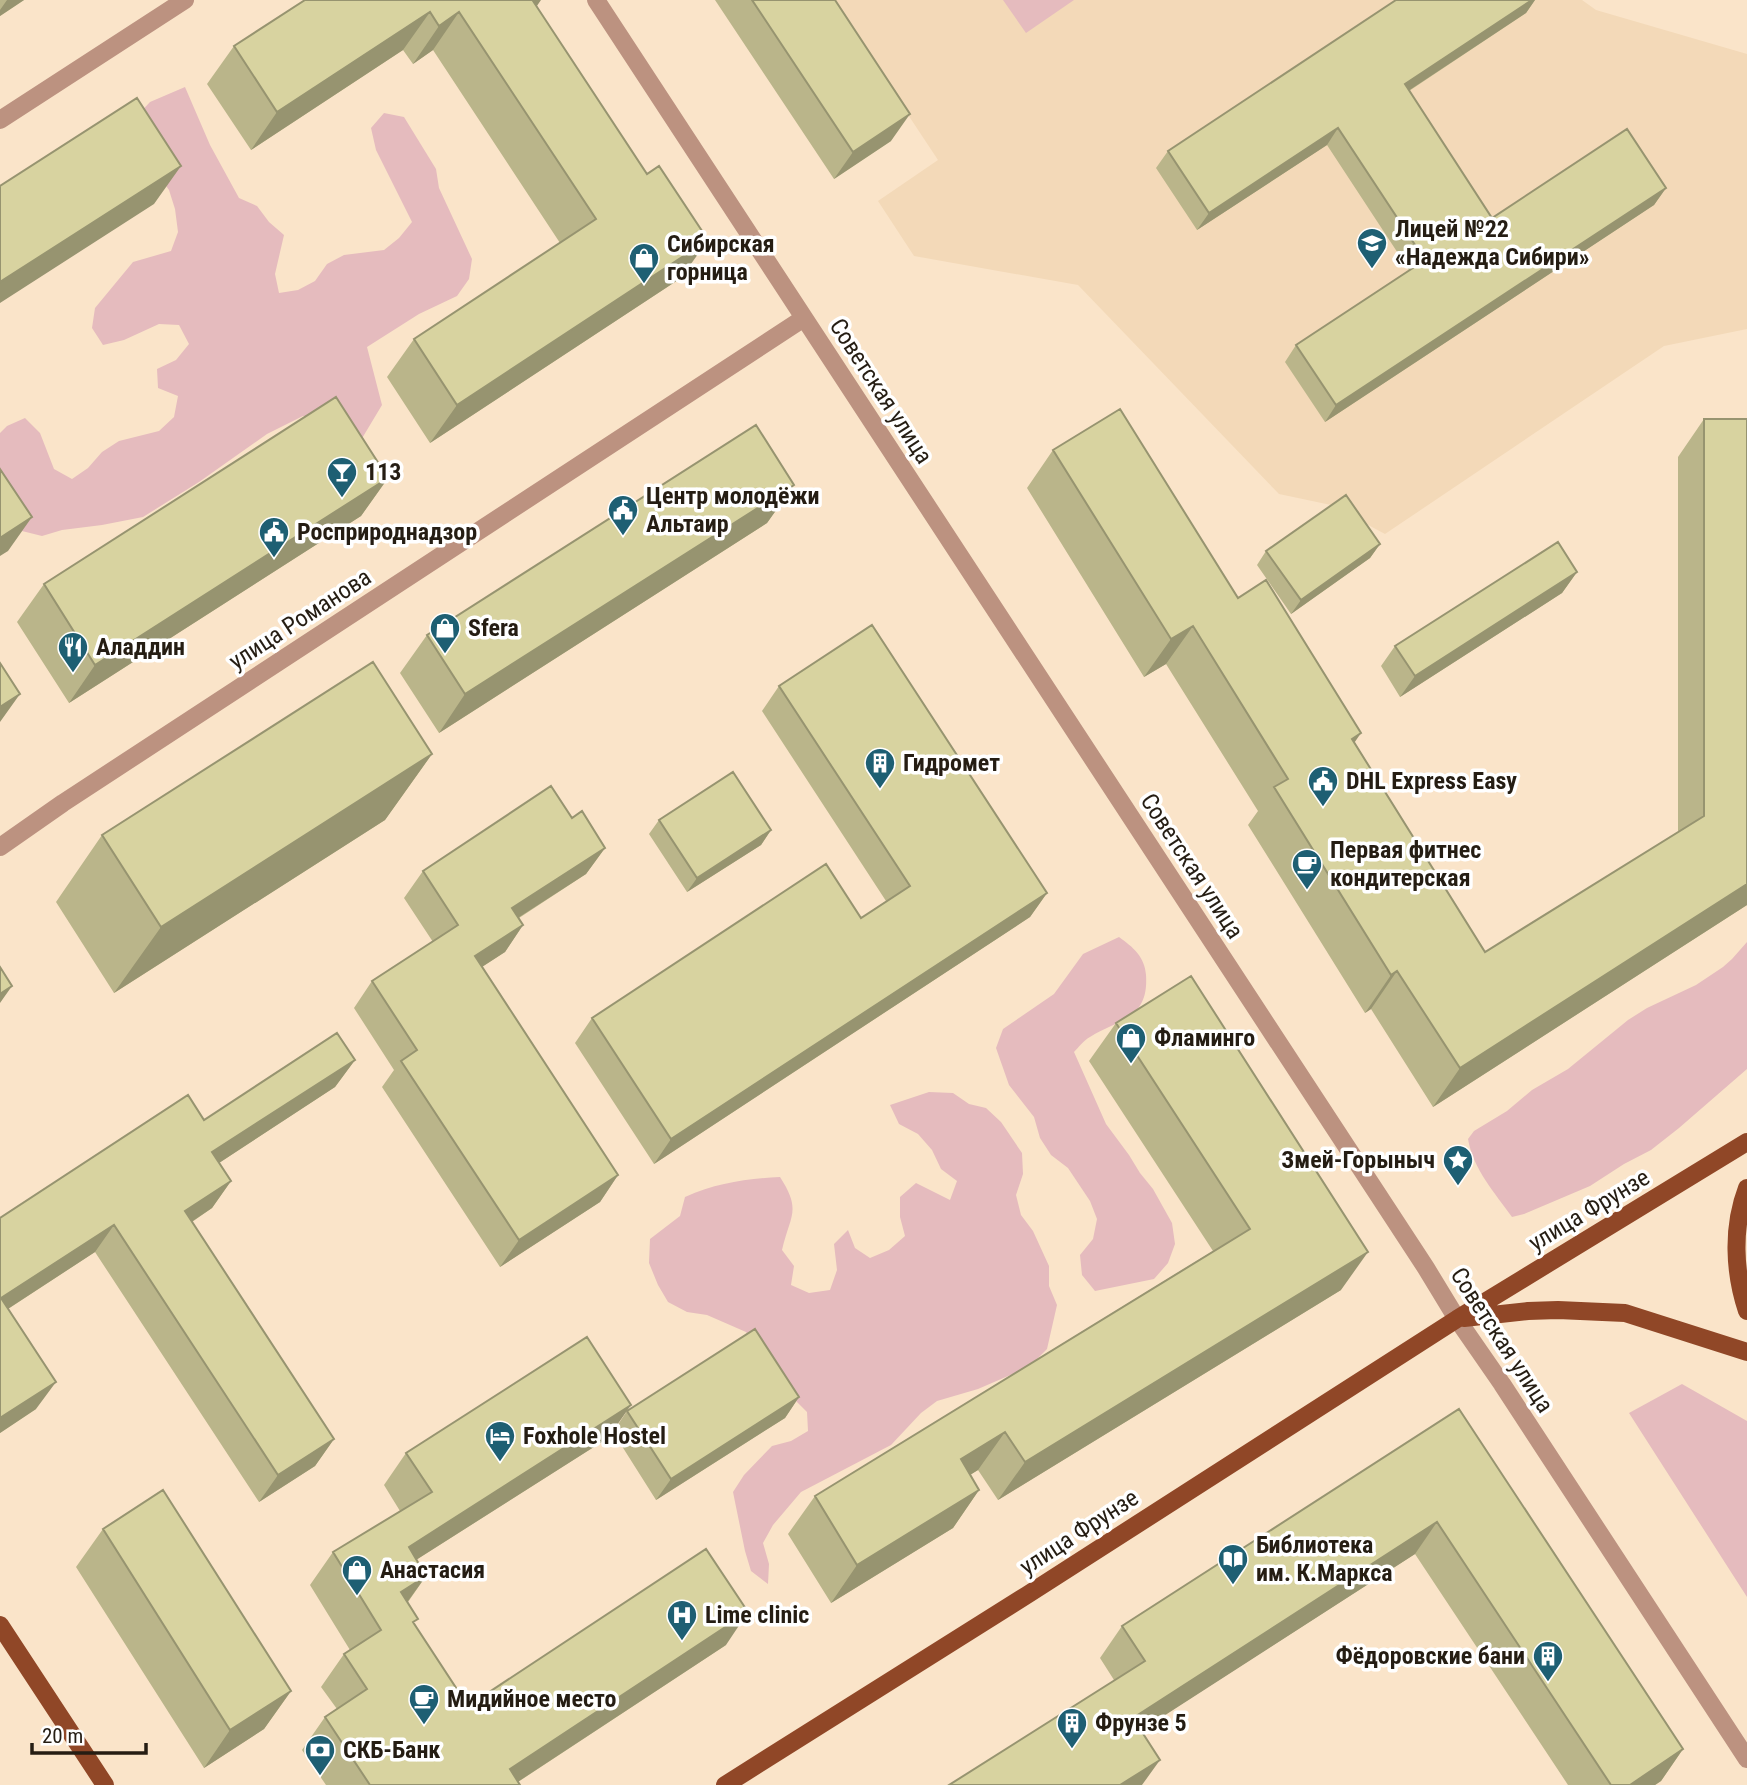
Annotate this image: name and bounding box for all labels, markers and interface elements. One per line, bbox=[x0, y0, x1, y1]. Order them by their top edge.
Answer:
place label: Лицей №22 «Надежда Сибири» bbox=[1395, 215, 1589, 271]
school or university icon: Лицей №22 «Надежда Сибири» bbox=[1355, 226, 1389, 270]
place label: Сибирская горница bbox=[667, 230, 775, 286]
shop icon: Сибирская горница bbox=[627, 241, 661, 285]
street label: Советская улица bbox=[824, 313, 938, 469]
bar icon: 113 bbox=[325, 455, 359, 499]
place label: 113 bbox=[365, 458, 401, 486]
place label: Центр молодёжи Альтаир bbox=[646, 482, 820, 538]
public building icon: Центр молодёжи Альтаир bbox=[606, 493, 640, 537]
public building icon: Росприроднадзор bbox=[257, 515, 291, 559]
place label: Росприроднадзор bbox=[297, 518, 477, 546]
street label: улица Романова bbox=[224, 563, 376, 675]
shop icon: Sfera bbox=[428, 611, 462, 655]
place label: Sfera bbox=[468, 614, 519, 642]
restaurant icon: Аладдин bbox=[56, 630, 90, 674]
place label: Аладдин bbox=[96, 633, 185, 661]
building icon: Гидромет bbox=[863, 746, 897, 790]
place label: Гидромет bbox=[903, 749, 1000, 777]
public building icon: DHL Express Easy bbox=[1306, 764, 1340, 808]
place label: DHL Express Easy bbox=[1346, 767, 1517, 795]
street label: Советская улица bbox=[1135, 788, 1249, 944]
place label: Первая фитнес кондитерская bbox=[1330, 836, 1481, 892]
cafe icon: Первая фитнес кондитерская bbox=[1290, 847, 1324, 891]
shop icon: Фламинго bbox=[1114, 1021, 1148, 1065]
place label: Фламинго bbox=[1154, 1024, 1255, 1052]
place icon: Змей-Горыныч bbox=[1441, 1143, 1475, 1187]
place label: Змей-Горыныч bbox=[1281, 1146, 1435, 1174]
street label: улица Фрунзе bbox=[1524, 1163, 1654, 1257]
street label: Советская улица bbox=[1445, 1262, 1559, 1418]
hotel icon: Foxhole Hostel bbox=[483, 1419, 517, 1463]
place label: Foxhole Hostel bbox=[523, 1422, 666, 1450]
street label: улица Фрунзе bbox=[1014, 1483, 1144, 1581]
place label: Библиотека им. К.Маркса bbox=[1256, 1531, 1393, 1587]
library icon: Библиотека им. К.Маркса bbox=[1216, 1542, 1250, 1586]
shop icon: Анастасия bbox=[340, 1553, 374, 1597]
place label: Анастасия bbox=[380, 1556, 485, 1584]
hospital icon: Lime clinic bbox=[665, 1598, 699, 1642]
place label: Lime clinic bbox=[705, 1601, 809, 1629]
building icon: Фёдоровские бани bbox=[1531, 1639, 1565, 1683]
place label: Фёдоровские бани bbox=[1335, 1642, 1525, 1670]
cafe icon: Мидийное место bbox=[407, 1682, 441, 1726]
place label: Мидийное место bbox=[447, 1685, 616, 1713]
building icon: Фрунзе 5 bbox=[1055, 1706, 1089, 1750]
place label: Фрунзе 5 bbox=[1095, 1709, 1187, 1737]
scale bar bbox=[32, 1712, 145, 1756]
text: 20 m bbox=[42, 1724, 83, 1748]
bank icon: СКБ-Банк bbox=[303, 1733, 337, 1777]
place label: СКБ-Банк bbox=[343, 1736, 440, 1764]

